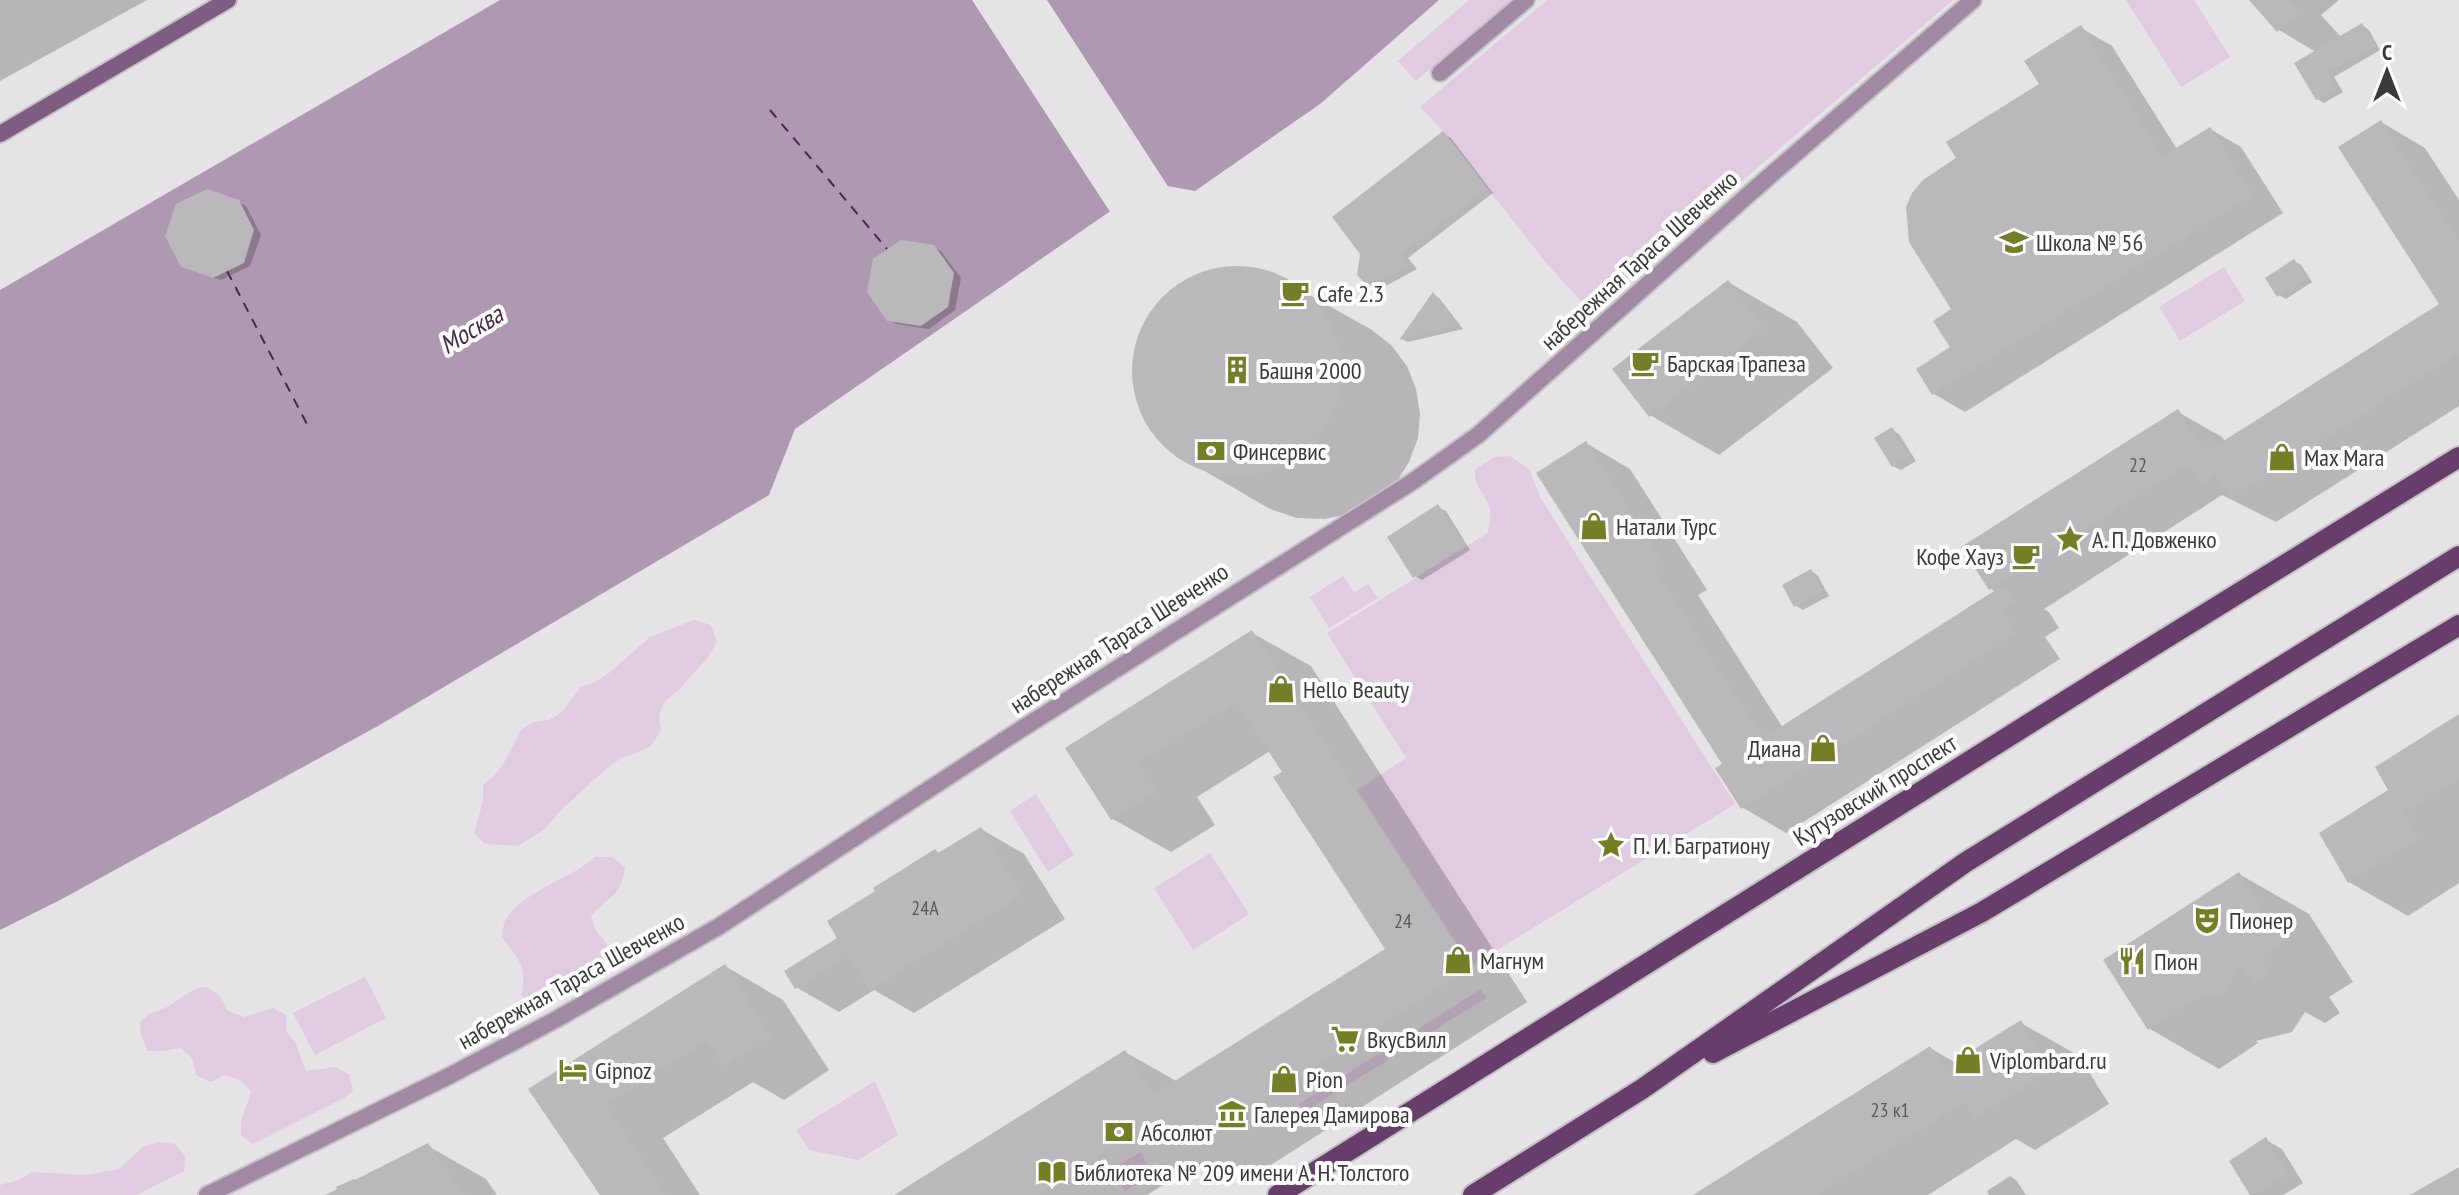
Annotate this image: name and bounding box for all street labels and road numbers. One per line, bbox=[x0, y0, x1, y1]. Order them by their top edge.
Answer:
street label: набережная Тараса Шевченко bbox=[1534, 163, 1744, 357]
street label: набережная Тараса Шевченко bbox=[1004, 556, 1234, 720]
street label: Кутузовский проспект bbox=[1788, 727, 1963, 853]
street label: набережная Тараса Шевченко bbox=[452, 906, 690, 1056]

